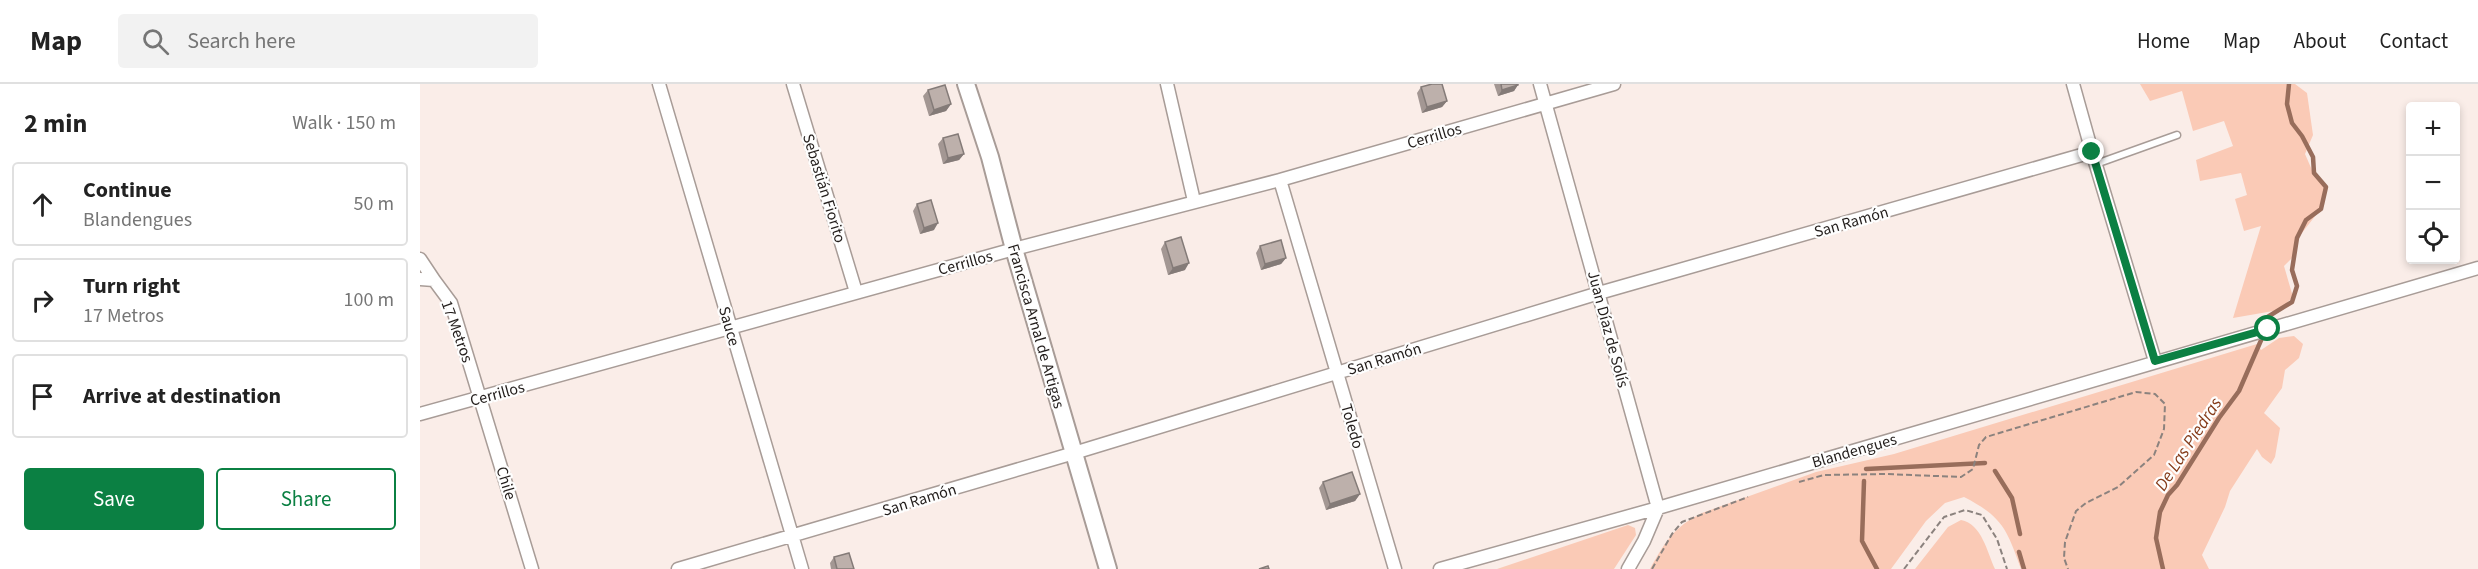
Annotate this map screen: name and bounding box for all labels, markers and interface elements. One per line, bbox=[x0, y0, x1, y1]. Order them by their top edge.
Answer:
search box bbox=[118, 14, 538, 68]
text: Map bbox=[30, 21, 82, 61]
icon: search bbox=[139, 25, 172, 58]
text: Search here bbox=[187, 25, 296, 57]
text: Home bbox=[2137, 26, 2190, 56]
text: Map bbox=[2223, 26, 2261, 56]
text: About bbox=[2294, 26, 2346, 56]
text: Contact bbox=[2379, 26, 2448, 56]
map controls bbox=[2406, 102, 2460, 264]
button: + bbox=[2406, 102, 2460, 156]
text: 2 min bbox=[24, 105, 87, 142]
text: Walk · 150 m bbox=[292, 109, 396, 137]
street label: Cerrillos bbox=[1405, 118, 1464, 154]
street label: Sebastián Fiorito bbox=[797, 131, 851, 245]
route end bbox=[2078, 138, 2104, 164]
button: − bbox=[2406, 156, 2460, 210]
text: Continue bbox=[83, 174, 172, 206]
icon: ahead bbox=[26, 188, 59, 221]
text: 50 m bbox=[354, 190, 394, 218]
street label: San Ramón bbox=[1812, 201, 1891, 243]
text: Blandengues bbox=[83, 206, 192, 234]
button: locate bbox=[2406, 210, 2460, 264]
street label: Francisca Arnal de Artigas bbox=[1002, 241, 1070, 411]
street label: Cerrillos bbox=[936, 245, 995, 281]
street label: Juan Díaz de Solís bbox=[1582, 268, 1634, 390]
text: Turn right bbox=[83, 270, 180, 302]
icon: right bbox=[26, 284, 59, 317]
text: 100 m bbox=[344, 286, 394, 314]
street label: 17 Metros bbox=[436, 297, 479, 366]
text: 17 Metros bbox=[83, 302, 164, 330]
street label: Sauce bbox=[713, 304, 745, 349]
route start bbox=[2254, 315, 2280, 341]
street label: San Ramón bbox=[1345, 337, 1424, 381]
street label: Cerrillos bbox=[468, 376, 527, 412]
icon: arrive bbox=[26, 380, 59, 413]
text: Arrive at destination bbox=[83, 380, 281, 412]
water label: De Las Piedras bbox=[2149, 393, 2228, 496]
street label: Toledo bbox=[1335, 401, 1369, 451]
street label: Blandengues bbox=[1809, 428, 1900, 474]
street label: Chile bbox=[491, 464, 522, 503]
button: Save bbox=[24, 468, 204, 530]
button: Share bbox=[216, 468, 396, 530]
street label: San Ramón bbox=[880, 478, 959, 522]

